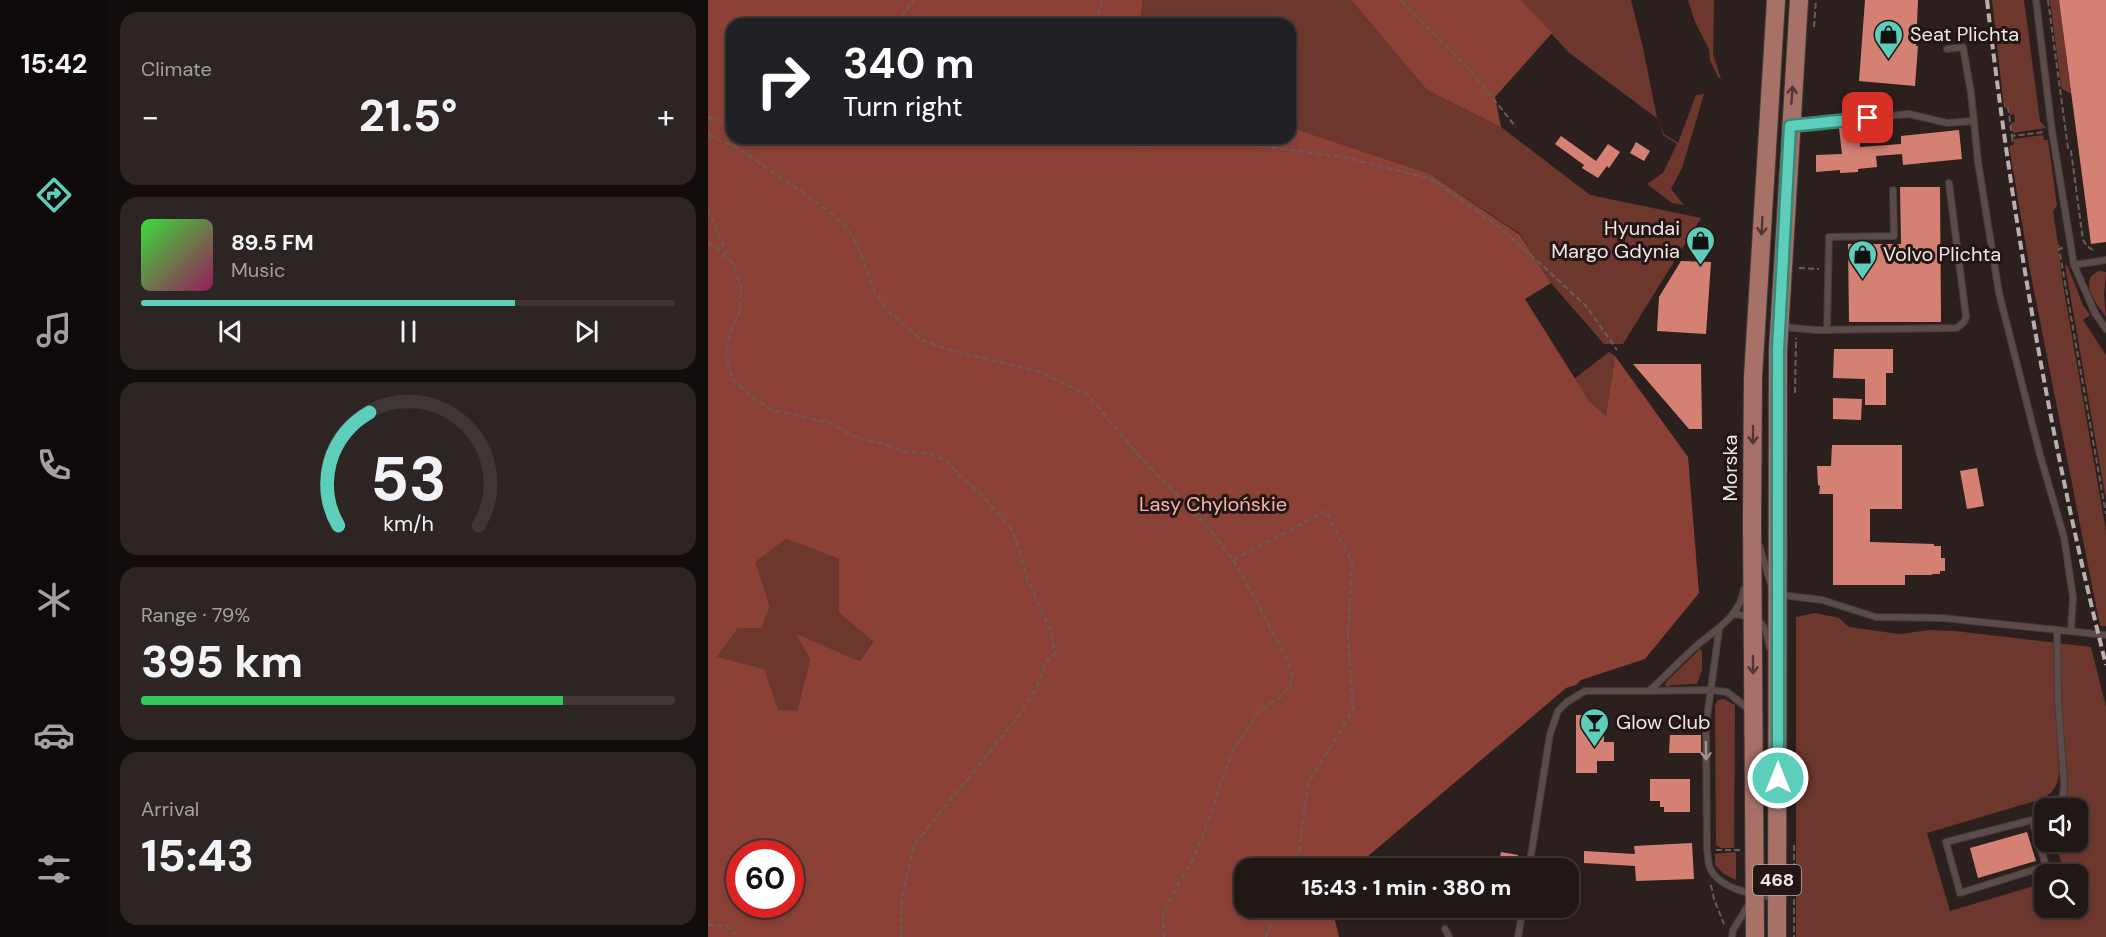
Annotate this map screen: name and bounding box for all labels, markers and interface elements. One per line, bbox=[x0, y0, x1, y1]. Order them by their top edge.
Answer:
shop icon: Seat Plichta bbox=[1873, 18, 1905, 60]
place label: Seat Plichta bbox=[1910, 21, 2019, 47]
text: 340 m bbox=[843, 36, 975, 91]
icon: right bbox=[744, 42, 822, 120]
text: 15:42 bbox=[21, 46, 87, 81]
text: Climate bbox=[141, 56, 212, 82]
text: 21.5° bbox=[359, 86, 457, 145]
one-way arrow bbox=[1787, 86, 1798, 106]
text: Turn right bbox=[843, 89, 963, 124]
pin bbox=[1842, 92, 1893, 143]
text: − bbox=[141, 95, 159, 138]
text: + bbox=[657, 95, 675, 138]
icon: arrive bbox=[1851, 101, 1884, 134]
icon: directions bbox=[33, 174, 75, 216]
place label: Hyundai Margo Gdynia bbox=[1551, 215, 1680, 264]
one-way arrow bbox=[1756, 216, 1767, 236]
shop icon: Hyundai Margo Gdynia bbox=[1685, 224, 1717, 266]
text: 89.5 FM bbox=[231, 228, 314, 257]
shop icon: Volvo Plichta bbox=[1846, 238, 1878, 280]
place label: Volvo Plichta bbox=[1883, 241, 2001, 267]
text: Music bbox=[231, 257, 286, 283]
icon: music bbox=[33, 309, 75, 351]
icon: previous bbox=[214, 315, 247, 348]
icon: pause bbox=[392, 315, 425, 348]
icon: next bbox=[570, 315, 603, 348]
one-way arrow bbox=[1747, 425, 1759, 445]
street label: Morska bbox=[1717, 435, 1743, 502]
text: 53 bbox=[370, 438, 446, 519]
icon: phone bbox=[33, 444, 75, 486]
park label: Lasy Chylońskie bbox=[1139, 491, 1287, 517]
text: km/h bbox=[383, 510, 433, 538]
icon: climate bbox=[33, 579, 75, 621]
text: Range · 79% bbox=[141, 602, 250, 628]
text: 395 km bbox=[141, 632, 303, 691]
one-way arrow bbox=[1747, 655, 1759, 675]
bar icon: Glow Club bbox=[1579, 706, 1611, 748]
place label: Glow Club bbox=[1616, 709, 1710, 735]
icon: car bbox=[33, 714, 75, 756]
one-way arrow bbox=[1700, 740, 1712, 760]
position arrow bbox=[1746, 746, 1810, 810]
text: Arrival bbox=[141, 796, 199, 822]
map controls bbox=[2034, 798, 2088, 918]
button: sound bbox=[2034, 798, 2088, 852]
text: 15:43 bbox=[141, 826, 254, 885]
speed limit sign: 60 bbox=[726, 840, 804, 918]
icon: filters bbox=[33, 848, 75, 890]
button: search bbox=[2034, 864, 2088, 918]
road number: 468 bbox=[1753, 865, 1801, 895]
text: 15:43 · 1 min · 380 m bbox=[1302, 873, 1511, 902]

